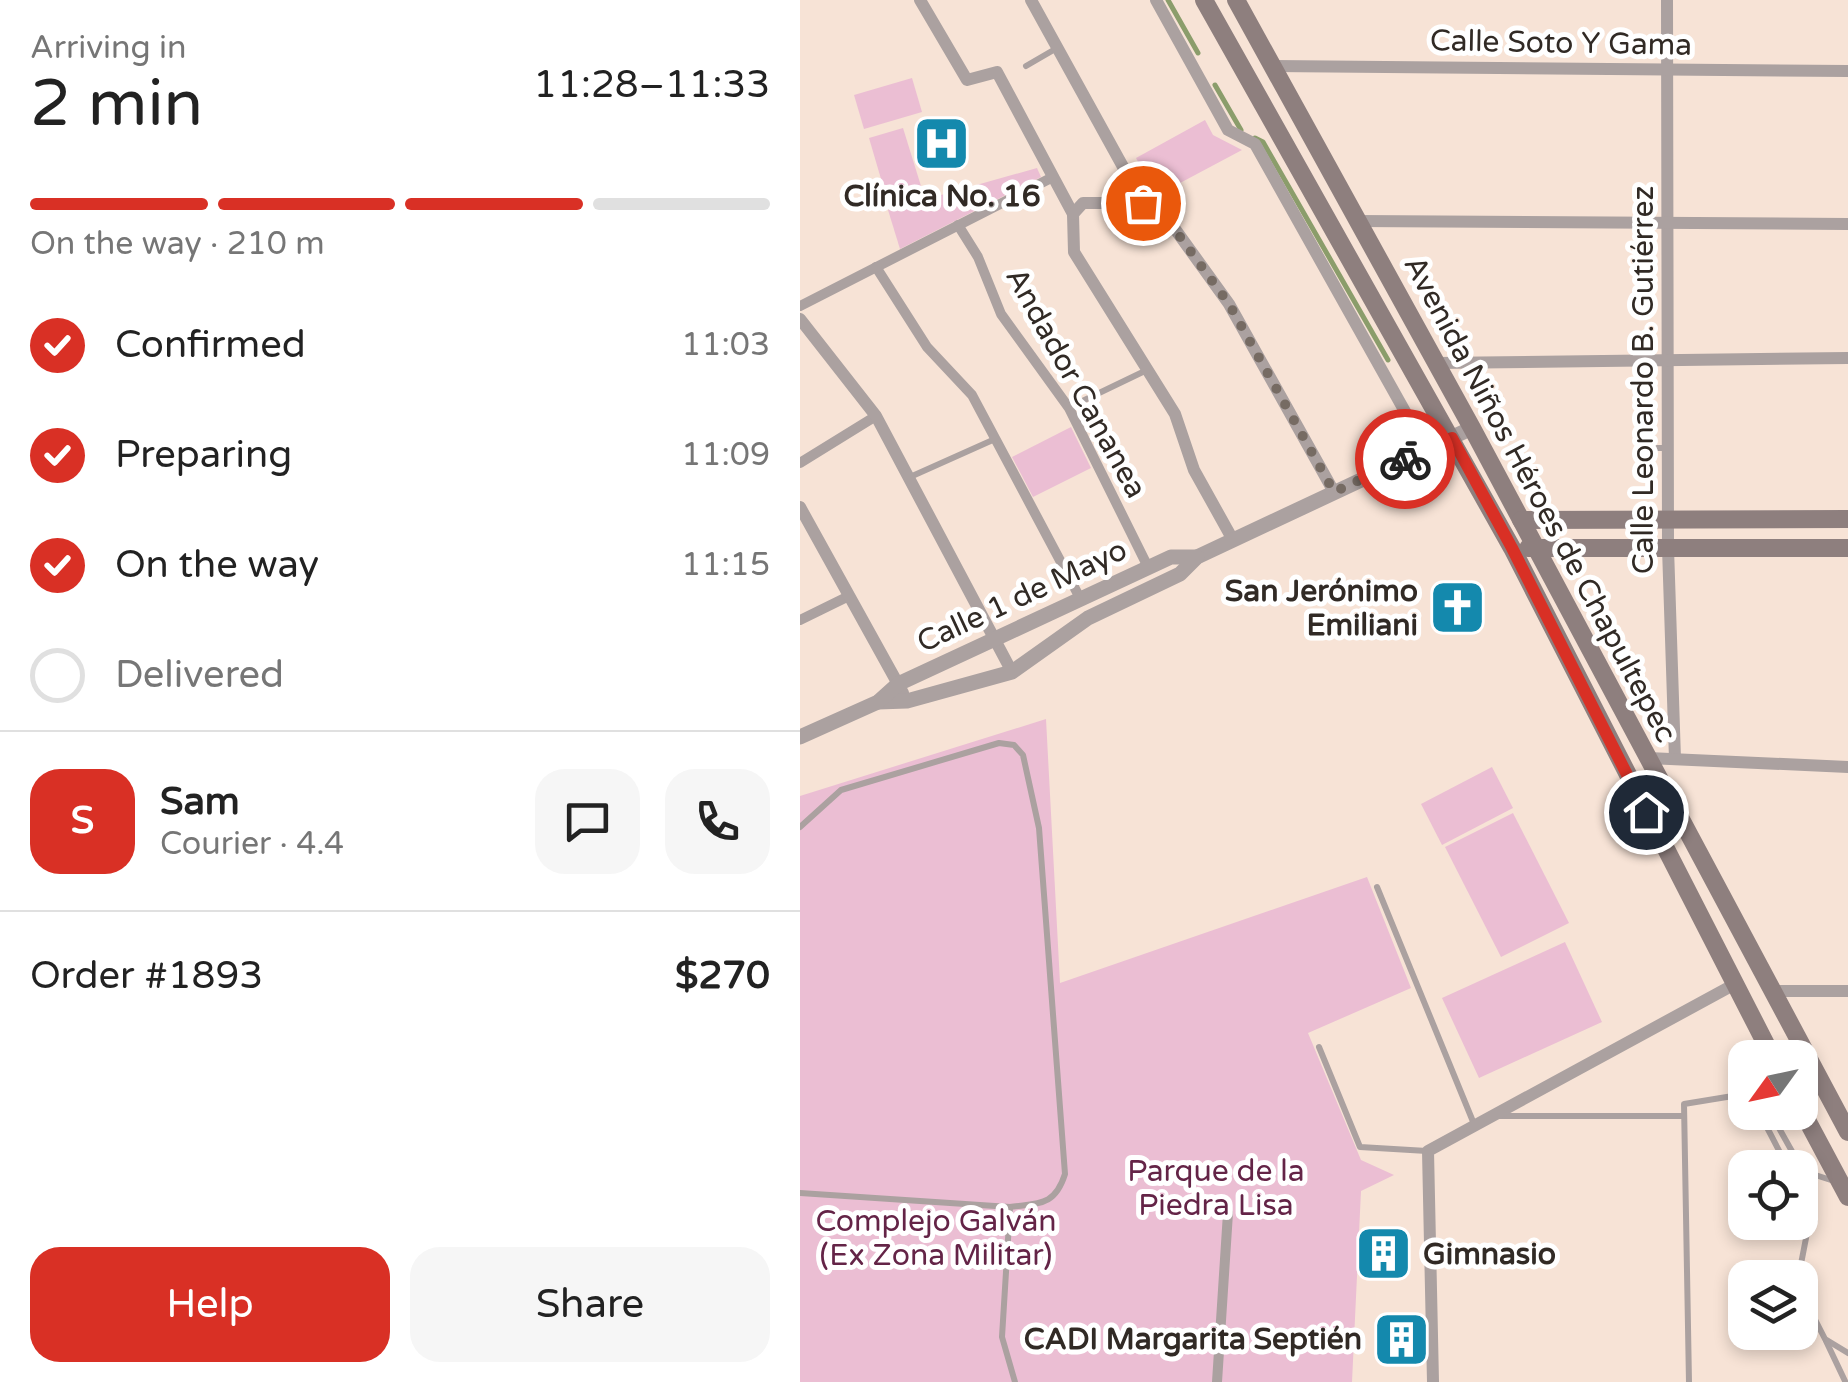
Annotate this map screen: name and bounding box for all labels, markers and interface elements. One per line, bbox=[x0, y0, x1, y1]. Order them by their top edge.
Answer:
street label: Calle Soto Y Gama bbox=[1430, 22, 1692, 64]
text: Arriving in bbox=[30, 29, 187, 67]
text: 11:28–11:33 bbox=[533, 62, 770, 108]
text: 2 min bbox=[30, 65, 203, 144]
hospital icon: Clínica No. 16 bbox=[912, 114, 972, 174]
pin bbox=[1101, 161, 1186, 246]
icon: bag bbox=[1116, 176, 1171, 231]
place label: Clínica No. 16 bbox=[843, 178, 1041, 215]
street label: Calle Leonardo B. Gutiérrez bbox=[1625, 186, 1662, 574]
text: On the way · 210 m bbox=[30, 225, 325, 263]
street label: Avenida Niños Héroes de Chapultepec bbox=[1396, 250, 1684, 748]
street label: Andador Cananea bbox=[997, 261, 1155, 505]
icon: check bbox=[30, 318, 85, 373]
text: Confirmed bbox=[115, 322, 306, 368]
text: 11:03 bbox=[681, 326, 770, 364]
courier bbox=[1355, 409, 1455, 509]
icon: check bbox=[30, 428, 85, 483]
text: Preparing bbox=[115, 432, 292, 478]
icon: bike bbox=[1378, 432, 1433, 487]
text: 11:09 bbox=[681, 436, 770, 474]
street label: Calle 1 de Mayo bbox=[911, 531, 1133, 661]
icon: check bbox=[30, 538, 85, 593]
text: On the way bbox=[115, 542, 319, 588]
text: 11:15 bbox=[681, 546, 770, 584]
place label: San Jerónimo Emiliani bbox=[1225, 573, 1418, 644]
church icon: San Jerónimo Emiliani bbox=[1427, 578, 1487, 638]
text: Delivered bbox=[115, 652, 284, 698]
button: chat bbox=[535, 769, 640, 874]
button: phone bbox=[665, 769, 770, 874]
pin bbox=[1604, 770, 1689, 855]
text: Sam bbox=[160, 779, 240, 825]
icon: home bbox=[1619, 785, 1674, 840]
text: S bbox=[71, 798, 94, 844]
text: Courier · 4.4 bbox=[160, 825, 344, 863]
text: Order #1893 bbox=[30, 953, 263, 999]
text: $270 bbox=[675, 953, 770, 999]
north arrow bbox=[1728, 1040, 1818, 1130]
map controls bbox=[1728, 1040, 1818, 1350]
button: locate bbox=[1728, 1150, 1818, 1240]
park label: Parque de la Piedra Lisa bbox=[1127, 1153, 1305, 1224]
park label: Complejo Galván (Ex Zona Militar) bbox=[815, 1203, 1057, 1274]
building icon: Gimnasio bbox=[1354, 1224, 1414, 1284]
place label: Gimnasio bbox=[1423, 1236, 1556, 1273]
button: Help bbox=[30, 1247, 390, 1362]
button: Share bbox=[410, 1247, 770, 1362]
button: layers bbox=[1728, 1260, 1818, 1350]
building icon: CADI Margarita Septién bbox=[1371, 1309, 1431, 1369]
place label: CADI Margarita Septién bbox=[1024, 1321, 1362, 1358]

